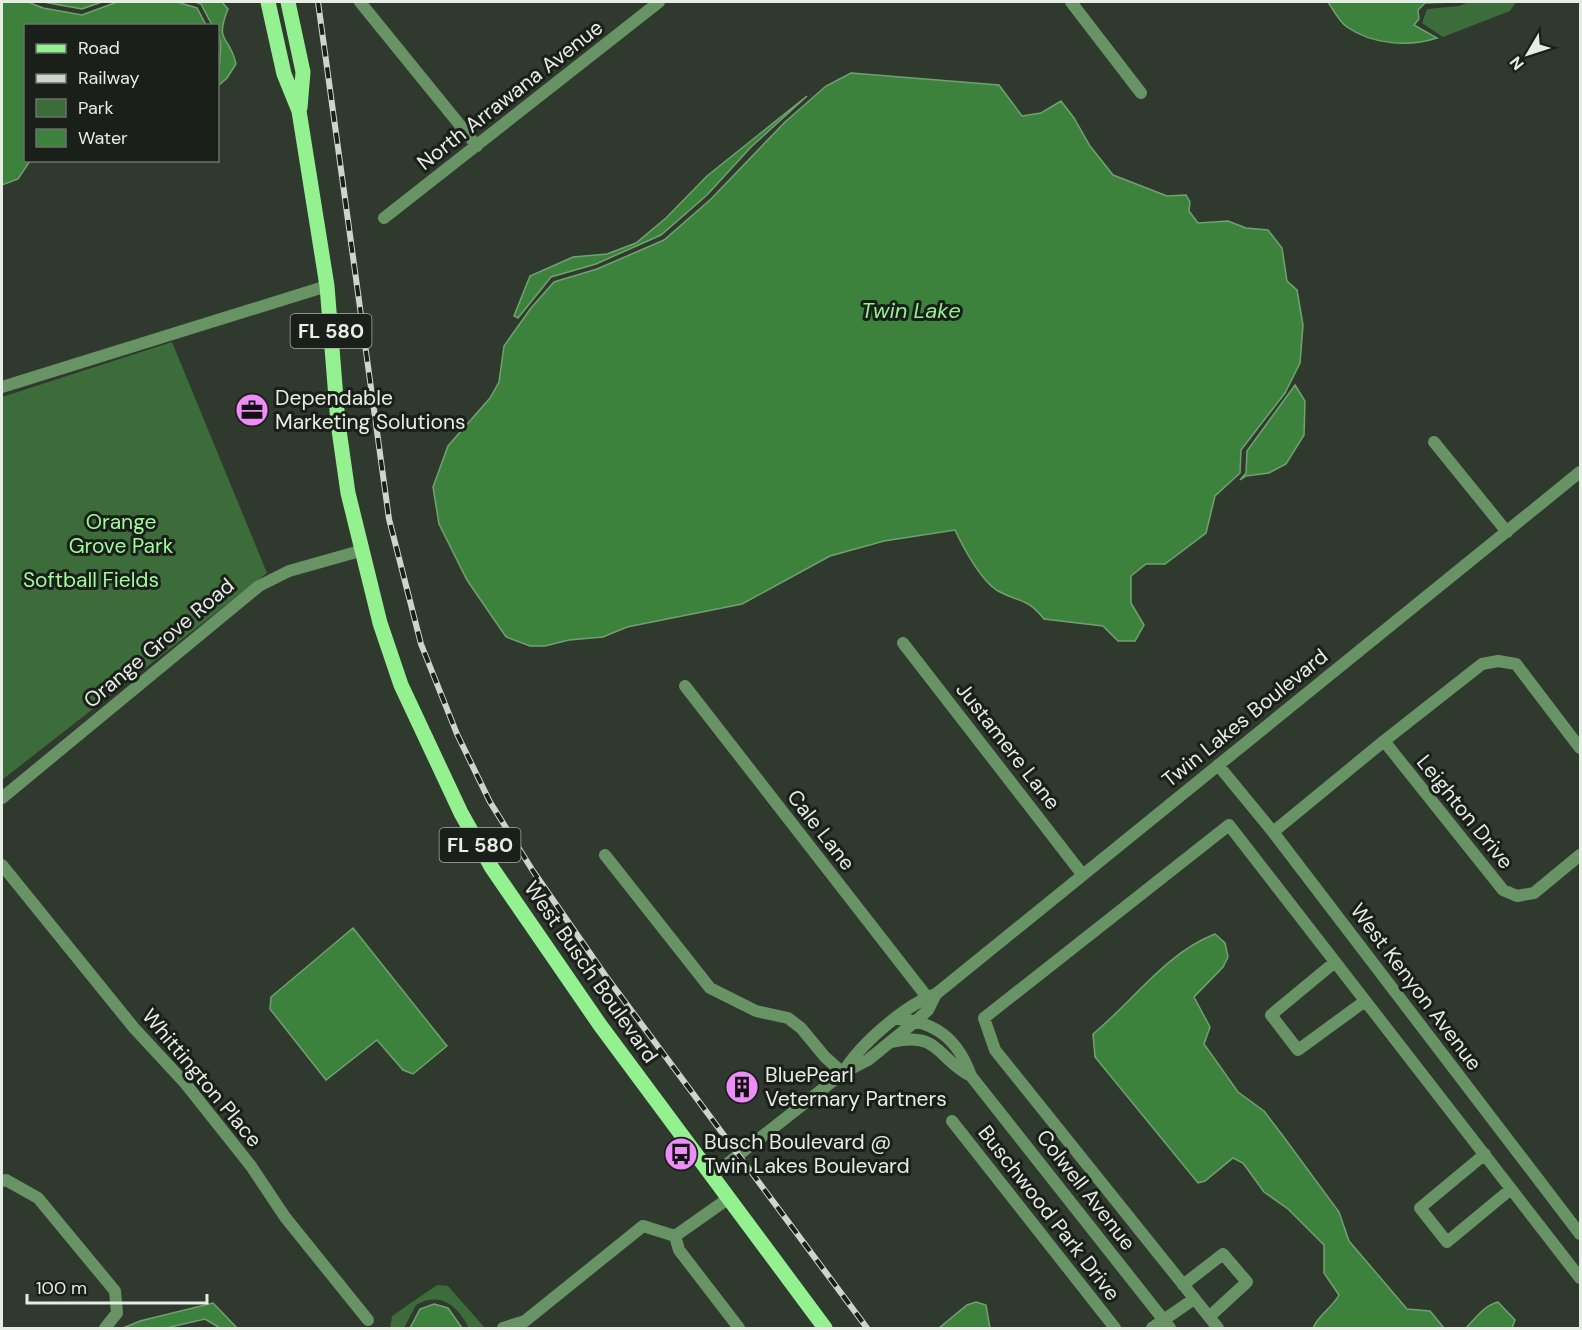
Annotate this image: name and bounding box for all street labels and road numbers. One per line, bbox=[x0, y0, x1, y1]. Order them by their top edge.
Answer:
street label: North Arrawana Avenue bbox=[411, 13, 609, 176]
road number: FL 580 bbox=[290, 314, 372, 348]
street label: Orange Grove Road bbox=[78, 572, 240, 714]
street label: Twin Lakes Boulevard bbox=[1156, 642, 1334, 794]
street label: Justamere Lane bbox=[949, 677, 1067, 815]
street label: Leighton Drive bbox=[1410, 749, 1520, 875]
street label: Cale Lane bbox=[781, 784, 861, 876]
road number: FL 580 bbox=[440, 828, 520, 862]
street label: West Busch Boulevard bbox=[518, 876, 664, 1068]
street label: West Kenyon Avenue bbox=[1344, 898, 1488, 1076]
street label: Whittington Place bbox=[136, 1003, 268, 1153]
street label: Buschwood Park Drive bbox=[972, 1120, 1126, 1307]
street label: Colwell Avenue bbox=[1030, 1124, 1142, 1256]

